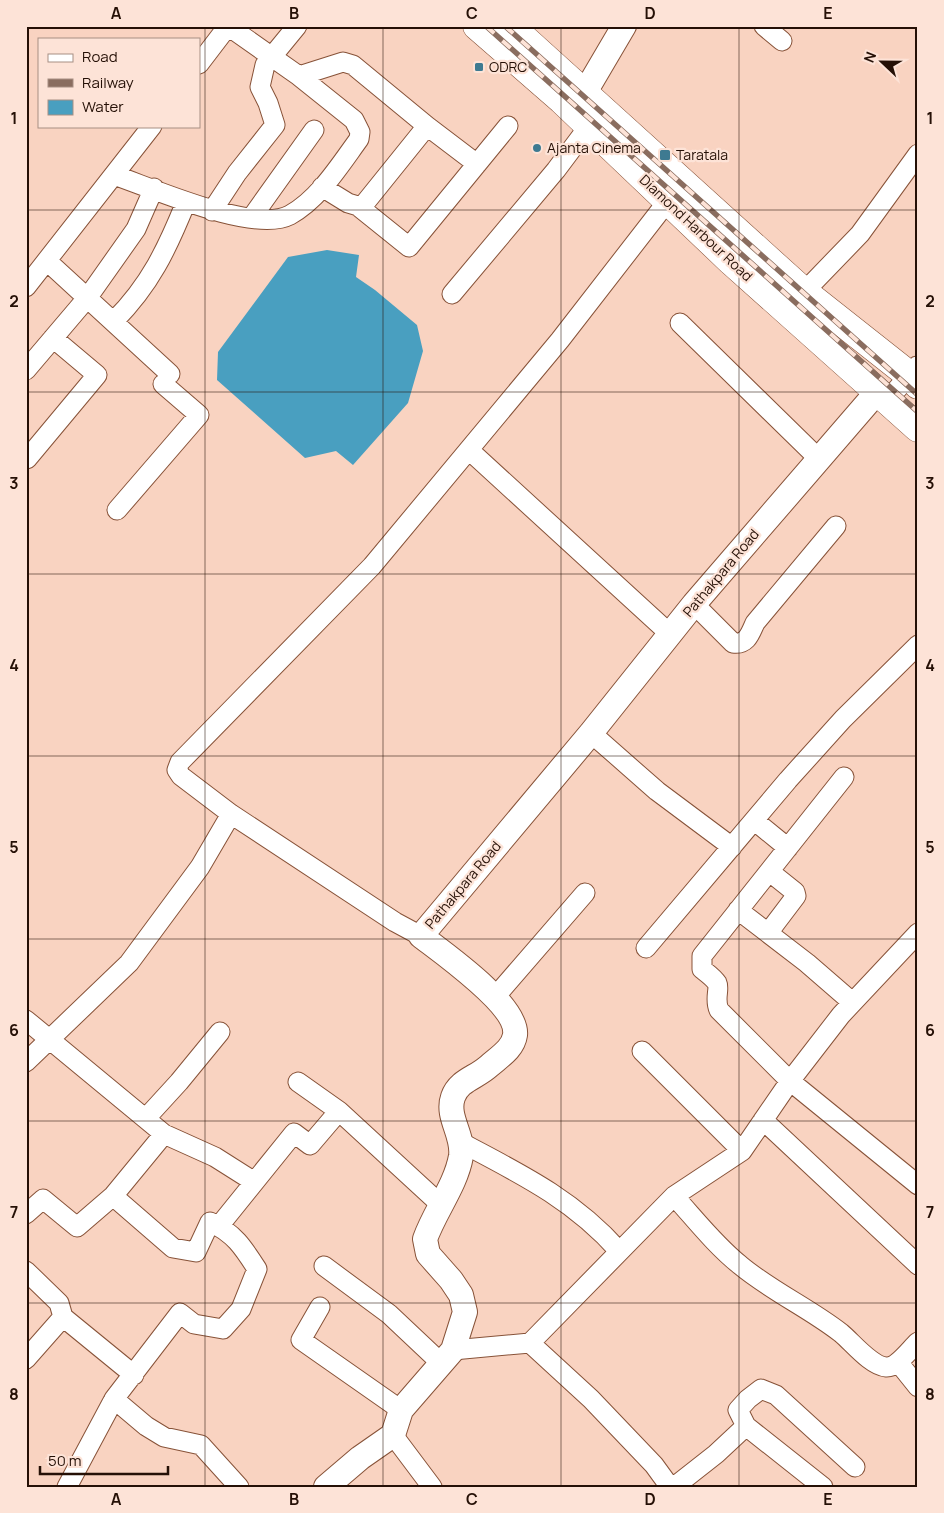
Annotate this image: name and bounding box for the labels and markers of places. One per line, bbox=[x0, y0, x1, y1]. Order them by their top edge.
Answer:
place label: ODRC bbox=[489, 57, 527, 76]
marker: ODRC bbox=[473, 61, 485, 73]
place label: Ajanta Cinema bbox=[547, 138, 641, 157]
marker: Ajanta Cinema bbox=[531, 142, 543, 154]
place label: Taratala bbox=[676, 145, 728, 164]
marker: Taratala bbox=[658, 148, 672, 162]

